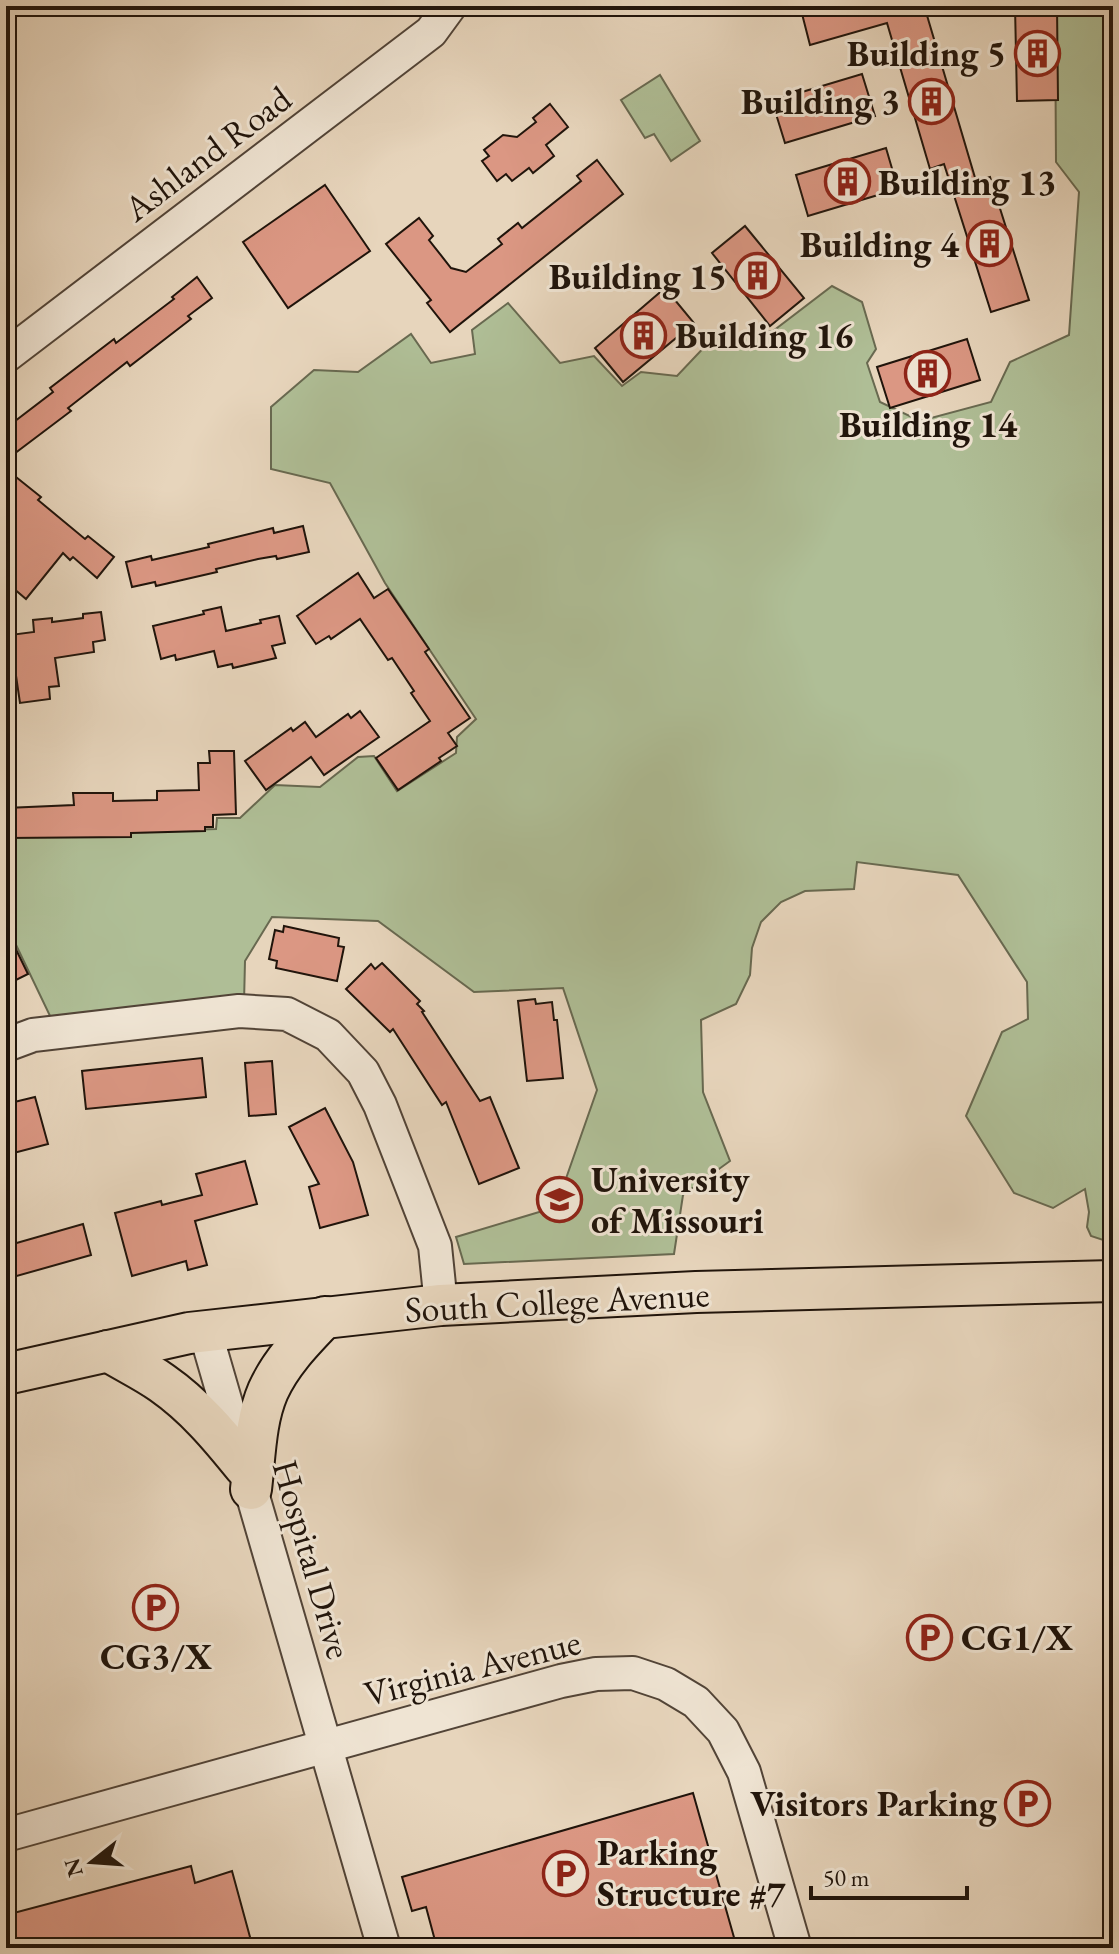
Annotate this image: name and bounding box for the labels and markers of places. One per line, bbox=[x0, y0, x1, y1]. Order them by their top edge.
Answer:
building icon: Building 5 bbox=[1013, 29, 1061, 77]
place label: Building 5 bbox=[847, 30, 1006, 77]
building icon: Building 3 bbox=[907, 77, 955, 125]
place label: Building 3 bbox=[741, 78, 900, 125]
building icon: Building 13 bbox=[823, 158, 871, 206]
place label: Building 13 bbox=[878, 159, 1056, 206]
building icon: Building 4 bbox=[966, 220, 1014, 268]
place label: Building 4 bbox=[800, 221, 960, 268]
building icon: Building 15 bbox=[734, 252, 782, 300]
place label: Building 15 bbox=[549, 253, 727, 300]
building icon: Building 16 bbox=[620, 311, 668, 359]
place label: Building 16 bbox=[675, 312, 853, 359]
building icon: Building 14 bbox=[904, 350, 952, 398]
place label: Building 14 bbox=[839, 401, 1018, 448]
place label: University of Missouri bbox=[591, 1156, 764, 1244]
school or university icon: University of Missouri bbox=[536, 1176, 584, 1224]
parking icon: CG3/X bbox=[132, 1583, 180, 1631]
parking icon: CG1/X bbox=[906, 1613, 954, 1661]
place label: CG1/X bbox=[961, 1614, 1073, 1661]
place label: CG3/X bbox=[100, 1633, 212, 1680]
parking icon: Visitors Parking bbox=[1004, 1779, 1052, 1827]
place label: Visitors Parking bbox=[750, 1780, 998, 1827]
place label: Parking Structure #7 bbox=[597, 1829, 787, 1917]
parking icon: Parking Structure #7 bbox=[542, 1849, 590, 1897]

